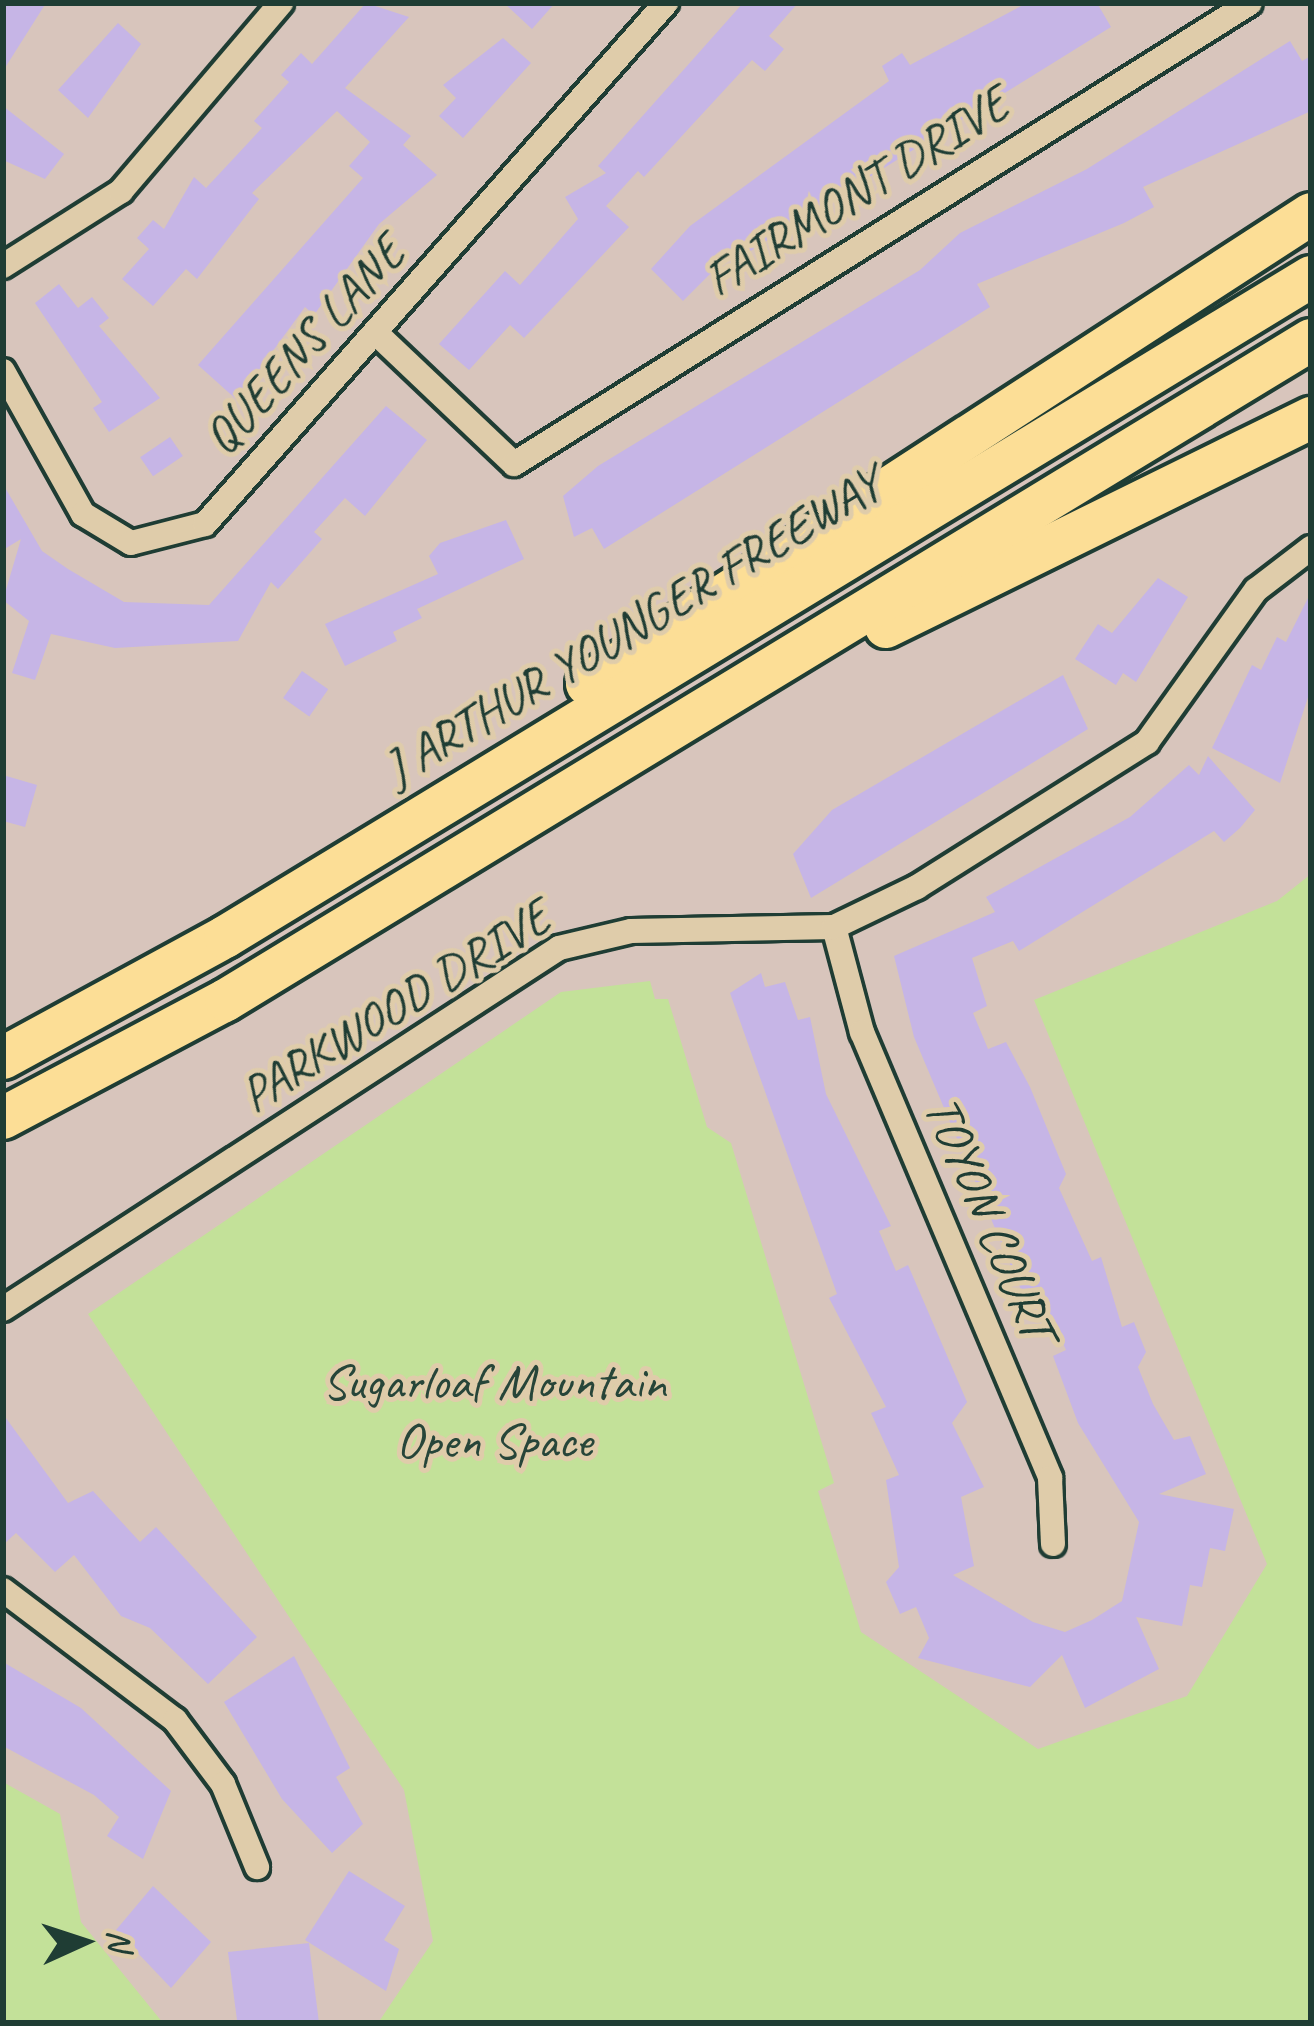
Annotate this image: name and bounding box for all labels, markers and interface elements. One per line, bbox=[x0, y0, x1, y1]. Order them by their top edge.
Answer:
street label: FAIRMONT DRIVE bbox=[692, 73, 1020, 309]
street label: QUEENS LANE bbox=[190, 223, 418, 467]
street label: J ARTHUR YOUNGER FREEWAY bbox=[370, 452, 894, 800]
street label: PARKWOOD DRIVE bbox=[229, 886, 561, 1126]
street label: TOYON COURT bbox=[911, 1087, 1069, 1349]
park label: Sugarloaf Mountain Open Space bbox=[323, 1351, 665, 1471]
north arrow bbox=[24, 1882, 144, 2002]
text: N bbox=[98, 1929, 141, 1951]

